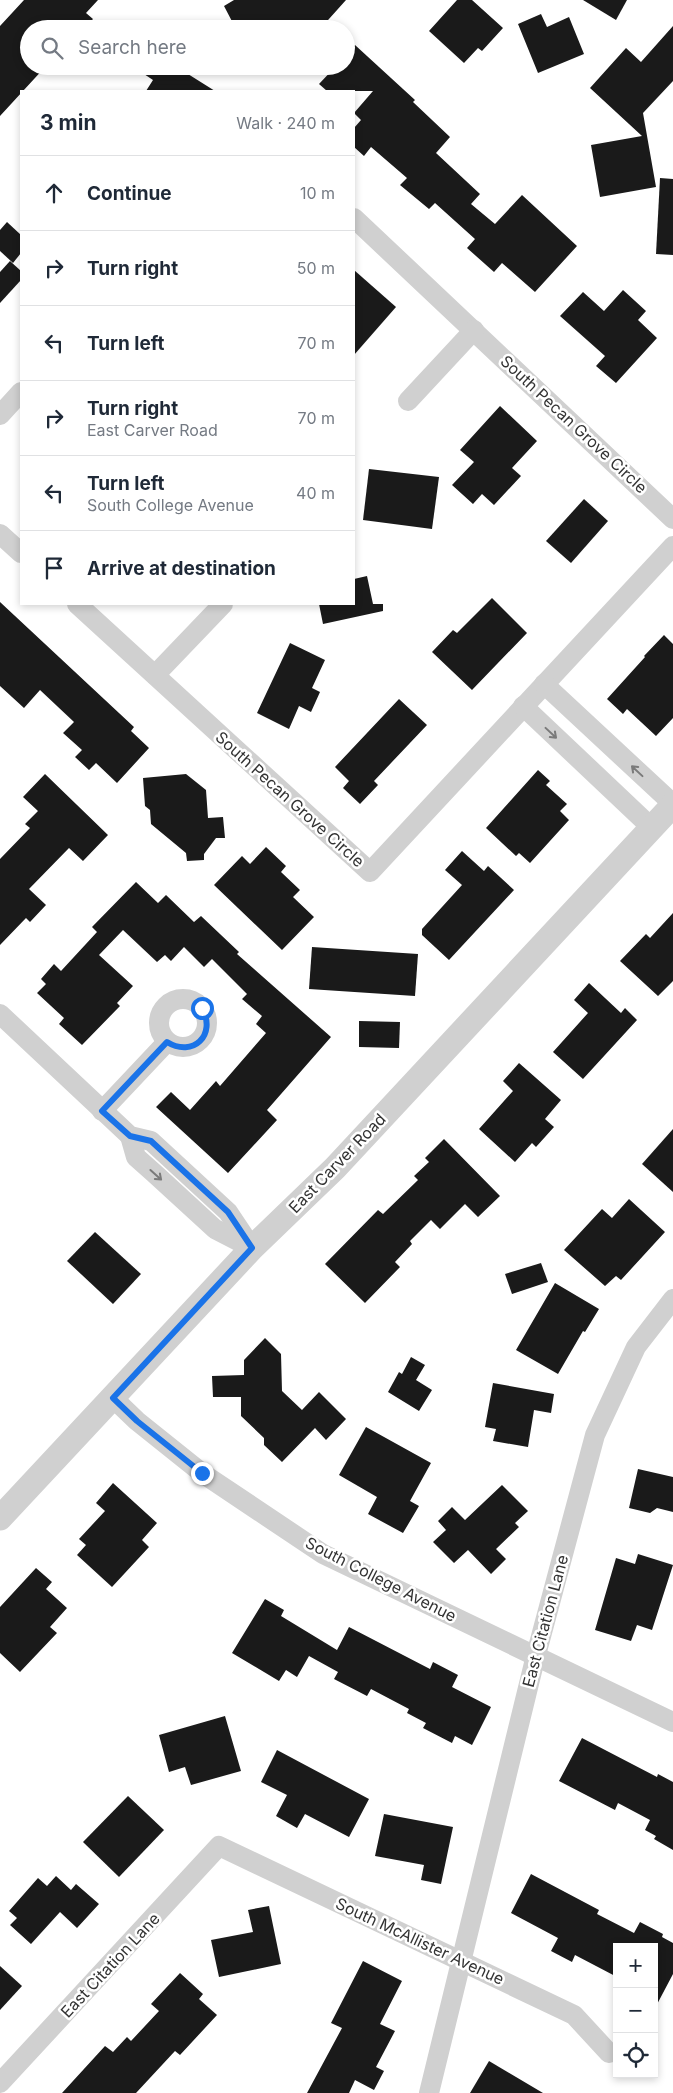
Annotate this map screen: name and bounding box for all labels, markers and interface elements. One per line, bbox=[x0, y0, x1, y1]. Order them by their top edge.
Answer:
search box bbox=[20, 20, 355, 75]
icon: search bbox=[38, 34, 66, 62]
text: Search here bbox=[78, 36, 187, 59]
text: 3 min bbox=[40, 110, 96, 135]
text: Walk · 240 m bbox=[236, 113, 335, 133]
icon: ahead bbox=[40, 179, 68, 207]
text: Continue bbox=[87, 182, 172, 205]
text: 10 m bbox=[300, 183, 335, 203]
icon: right bbox=[40, 254, 68, 282]
text: Turn right bbox=[87, 257, 178, 280]
text: 50 m bbox=[297, 258, 335, 278]
icon: left bbox=[40, 329, 68, 357]
text: Turn left bbox=[87, 332, 165, 355]
text: 70 m bbox=[298, 333, 335, 353]
street label: South Pecan Grove Circle bbox=[496, 351, 652, 497]
text: Turn right bbox=[87, 397, 178, 420]
icon: right bbox=[40, 404, 68, 432]
text: 70 m bbox=[298, 408, 335, 428]
text: East Carver Road bbox=[87, 420, 218, 440]
text: Turn left bbox=[87, 472, 165, 495]
icon: left bbox=[40, 479, 68, 507]
text: 40 m bbox=[296, 483, 335, 503]
text: South College Avenue bbox=[87, 495, 254, 515]
icon: arrive bbox=[40, 554, 68, 582]
text: Arrive at destination bbox=[87, 557, 276, 580]
street label: South Pecan Grove Circle bbox=[211, 727, 369, 871]
one-way arrow bbox=[544, 727, 557, 739]
one-way arrow bbox=[631, 765, 644, 777]
route start bbox=[191, 997, 214, 1020]
street label: East Carver Road bbox=[284, 1109, 390, 1217]
one-way arrow bbox=[150, 1169, 163, 1181]
route end bbox=[191, 1462, 214, 1485]
street label: South College Avenue bbox=[302, 1532, 460, 1626]
street label: East Citation Lane bbox=[518, 1553, 572, 1689]
street label: South McAllister Avenue bbox=[332, 1893, 508, 1989]
street label: East Citation Lane bbox=[56, 1908, 164, 2022]
map controls bbox=[613, 1943, 658, 2078]
button: + bbox=[613, 1943, 658, 1988]
button: − bbox=[613, 1988, 658, 2033]
button: locate bbox=[613, 2033, 658, 2078]

